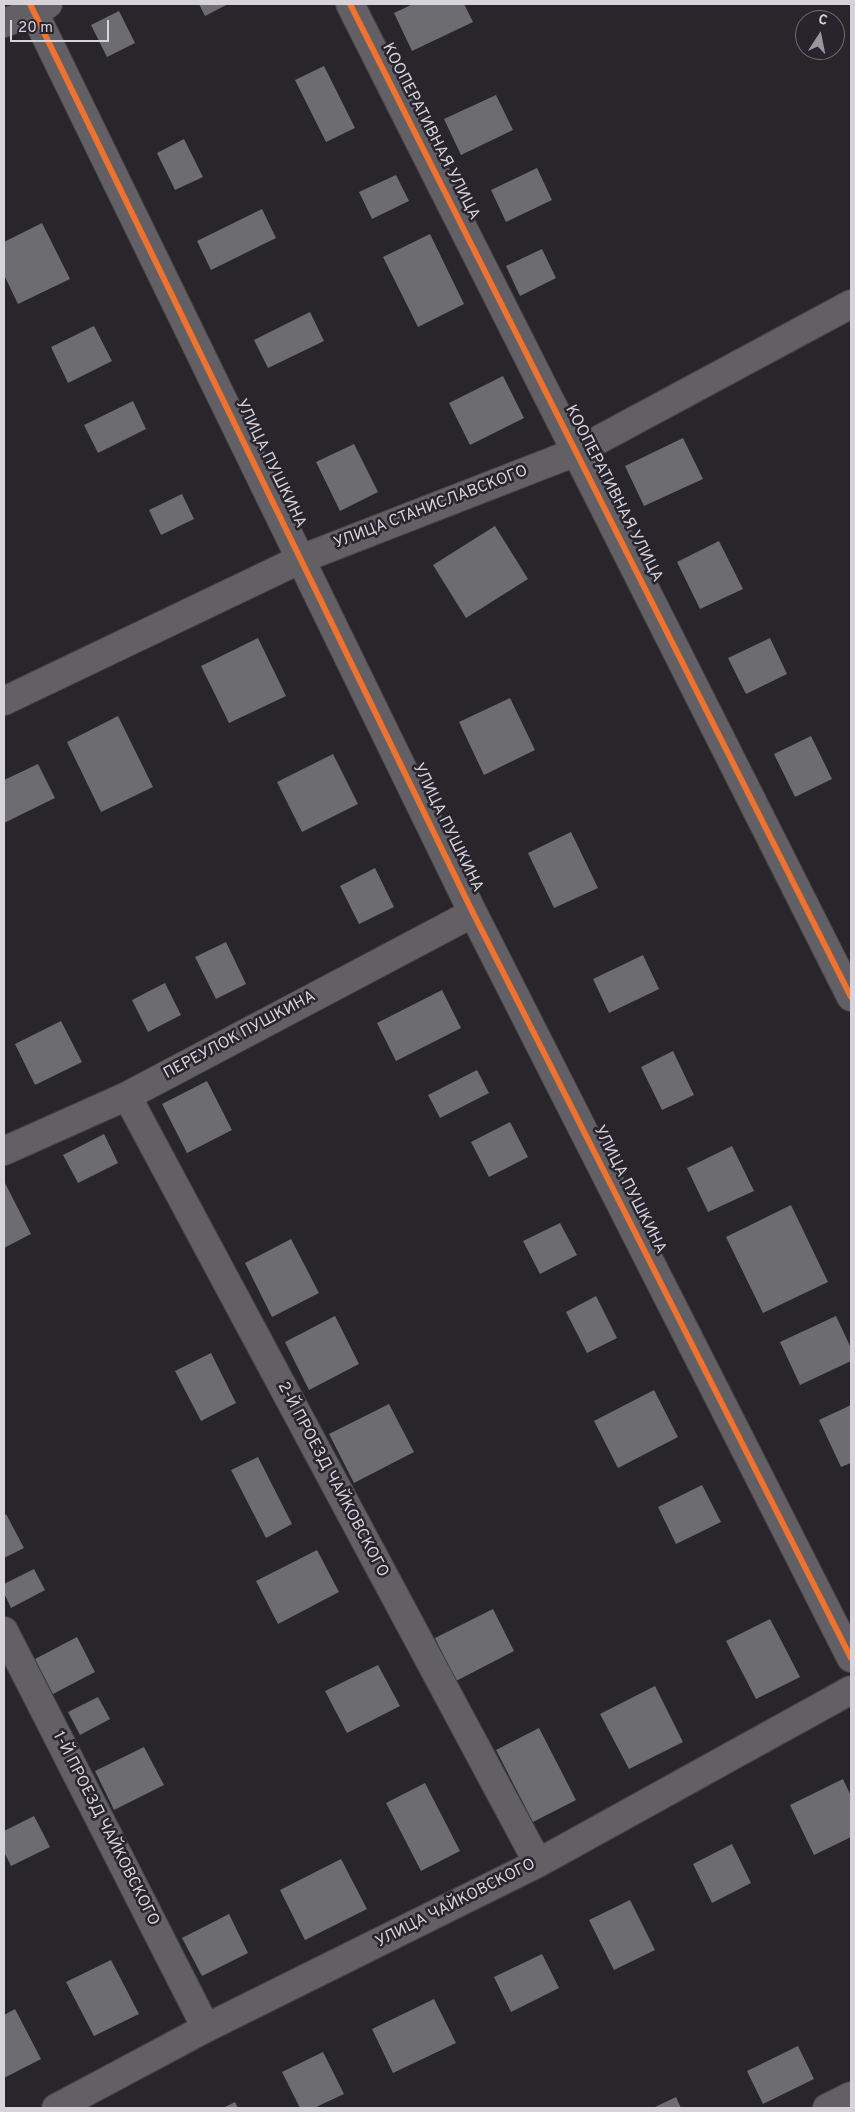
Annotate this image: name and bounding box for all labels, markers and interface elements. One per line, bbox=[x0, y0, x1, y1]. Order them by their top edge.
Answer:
scale bar bbox=[12, 10, 111, 42]
north arrow bbox=[795, 10, 845, 60]
text: С bbox=[817, 12, 829, 30]
text: 20 m bbox=[18, 19, 53, 38]
street label: КООПЕРАТИВНАЯ УЛИЦА bbox=[377, 40, 483, 224]
street label: УЛИЦА ПУШКИНА bbox=[230, 396, 310, 532]
street label: КООПЕРАТИВНАЯ УЛИЦА bbox=[560, 402, 666, 586]
street label: УЛИЦА СТАНИСЛАВСКОГО bbox=[331, 462, 531, 554]
street label: УЛИЦА ПУШКИНА bbox=[407, 760, 487, 896]
street label: ПЕРЕУЛОК ПУШКИНА bbox=[161, 988, 319, 1084]
street label: УЛИЦА ПУШКИНА bbox=[588, 1123, 670, 1257]
street label: 2-Й ПРОЕЗД ЧАЙКОВСКОГО bbox=[272, 1379, 392, 1581]
street label: 1-Й ПРОЕЗД ЧАЙКОВСКОГО bbox=[48, 1729, 162, 1929]
street label: УЛИЦА ЧАЙКОВСКОГО bbox=[373, 1855, 539, 1953]

